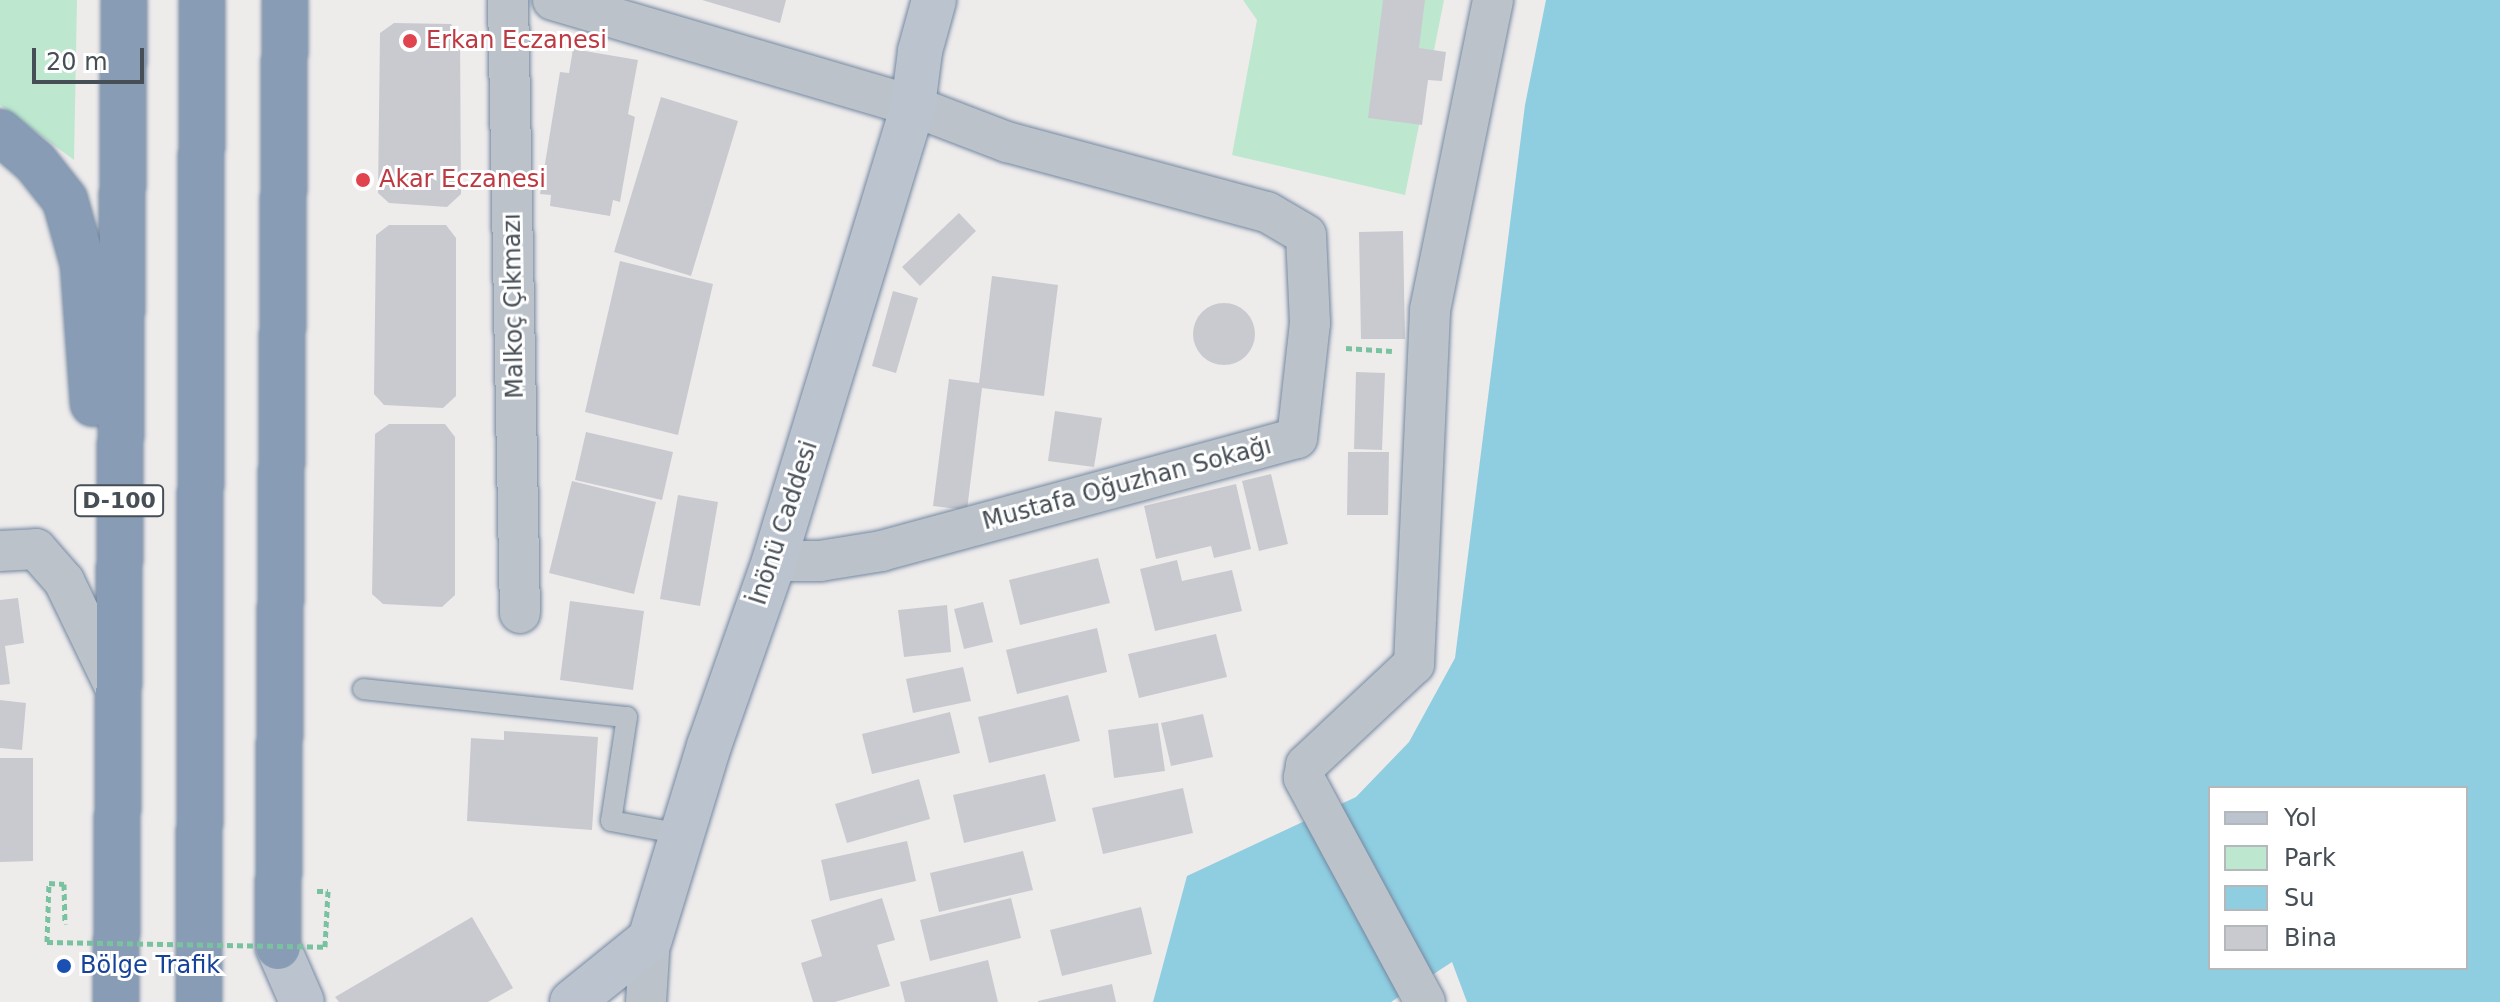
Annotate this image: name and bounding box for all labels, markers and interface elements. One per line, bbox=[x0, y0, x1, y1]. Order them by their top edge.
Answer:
place label: Erkan Eczanesi bbox=[426, 27, 607, 55]
scale bar bbox=[36, 32, 148, 82]
marker: Erkan Eczanesi bbox=[401, 32, 419, 50]
text: 20 m bbox=[46, 48, 108, 76]
place label: Akar Eczanesi bbox=[379, 166, 546, 194]
marker: Akar Eczanesi bbox=[354, 171, 372, 189]
street label: Malkoç Çıkmazı bbox=[498, 213, 530, 399]
street label: Mustafa Oğuzhan Sokağı bbox=[979, 432, 1275, 536]
street label: İnönü Caddesi bbox=[744, 437, 824, 609]
road number: D-100 bbox=[73, 483, 165, 519]
legend bbox=[2208, 786, 2468, 970]
text: Yol bbox=[2284, 804, 2317, 832]
text: Park bbox=[2284, 844, 2336, 872]
text: Su bbox=[2284, 884, 2314, 912]
text: Bina bbox=[2284, 924, 2337, 952]
place label: Bölge Trafik bbox=[80, 952, 220, 980]
marker: Bölge Trafik bbox=[55, 957, 73, 975]

